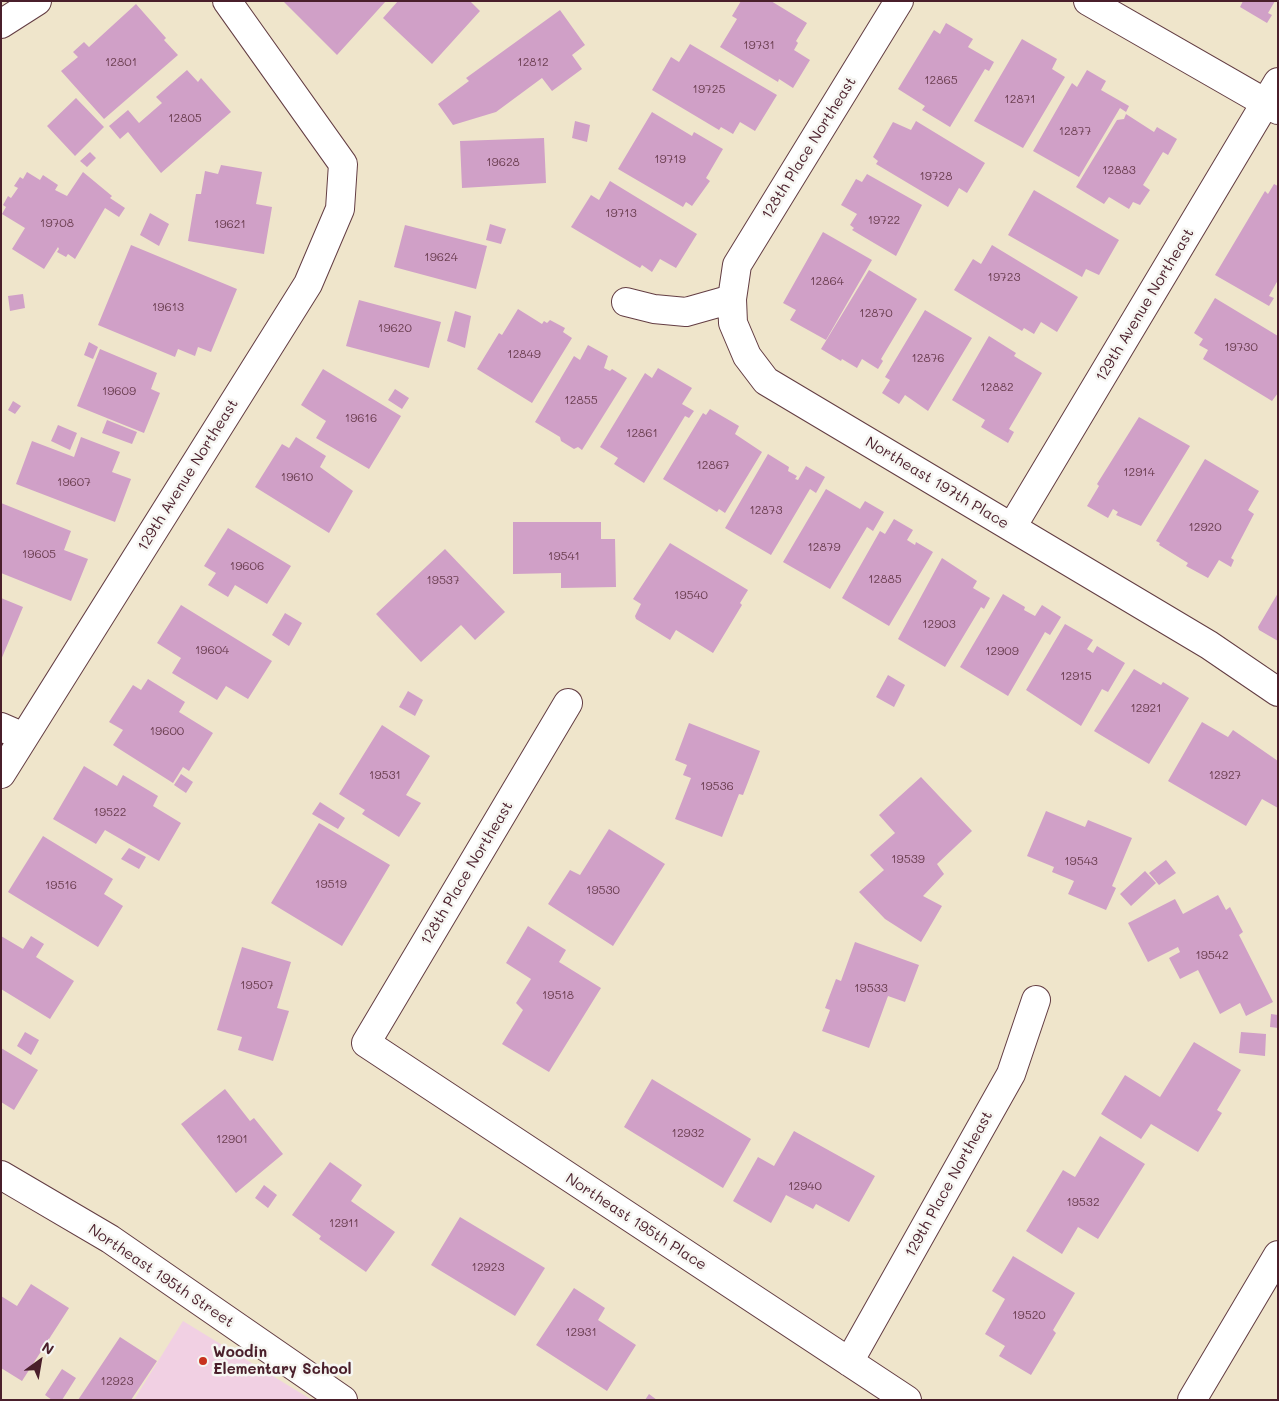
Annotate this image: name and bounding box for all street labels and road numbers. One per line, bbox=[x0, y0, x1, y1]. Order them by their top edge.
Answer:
street label: 128th Place Northeast bbox=[758, 74, 860, 222]
street label: 129th Avenue Northeast bbox=[1092, 225, 1198, 385]
street label: 129th Avenue Northeast bbox=[134, 396, 242, 554]
street label: Northeast 197th Place bbox=[862, 433, 1012, 533]
street label: 128th Place Northeast bbox=[417, 798, 517, 948]
street label: 129th Place Northeast bbox=[901, 1108, 997, 1260]
street label: Northeast 195th Place bbox=[562, 1170, 710, 1274]
street label: Northeast 195th Street bbox=[85, 1221, 237, 1331]

